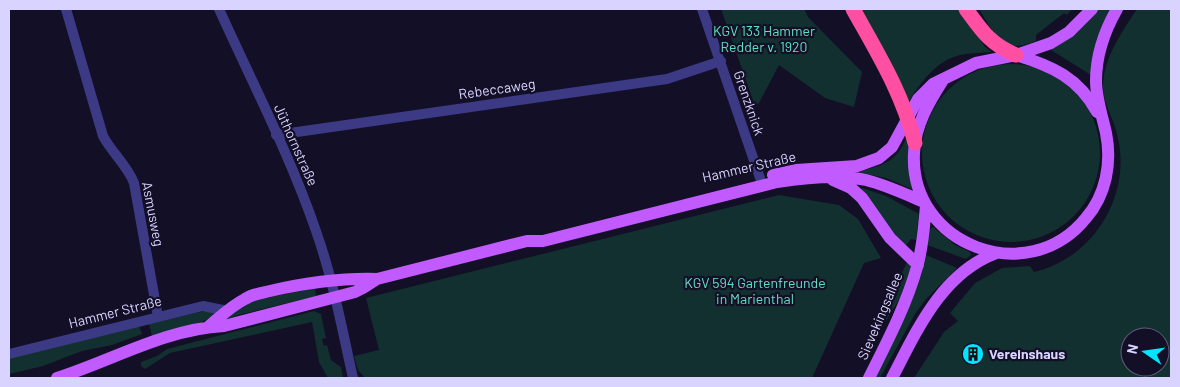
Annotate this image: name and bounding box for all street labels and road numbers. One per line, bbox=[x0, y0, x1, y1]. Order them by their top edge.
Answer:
street label: Grenzknick bbox=[730, 68, 768, 137]
street label: Rebeccaweg bbox=[457, 75, 536, 102]
street label: Jüthornstraße bbox=[271, 101, 322, 188]
street label: Hammer Straße bbox=[700, 147, 797, 186]
street label: Asmusweg bbox=[139, 180, 168, 248]
street label: Sievekingsallee bbox=[853, 269, 906, 362]
street label: Hammer Straße bbox=[66, 292, 163, 331]

